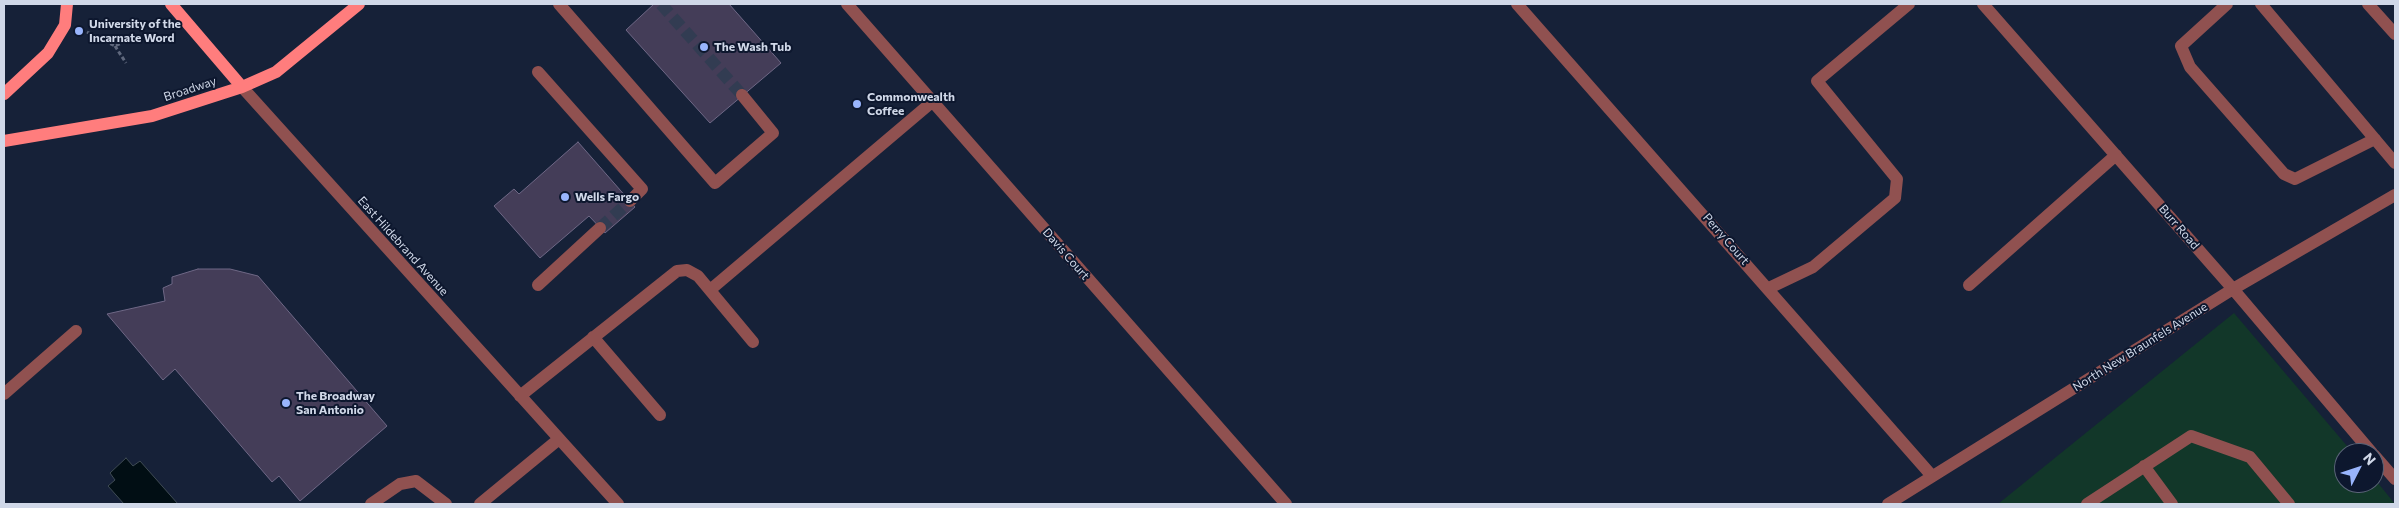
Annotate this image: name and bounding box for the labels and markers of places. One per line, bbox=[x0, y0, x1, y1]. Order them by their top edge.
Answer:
place label: University of the Incarnate Word bbox=[89, 17, 181, 45]
marker: University of the Incarnate Word bbox=[73, 25, 85, 37]
place label: The Wash Tub bbox=[714, 40, 791, 54]
marker: The Wash Tub bbox=[698, 41, 710, 53]
place label: Commonwealth Coffee bbox=[867, 90, 955, 118]
marker: Commonwealth Coffee bbox=[851, 98, 863, 110]
place label: Wells Fargo bbox=[575, 190, 639, 204]
marker: Wells Fargo bbox=[559, 191, 571, 203]
place label: The Broadway San Antonio bbox=[296, 389, 375, 417]
marker: The Broadway San Antonio bbox=[280, 397, 292, 409]

